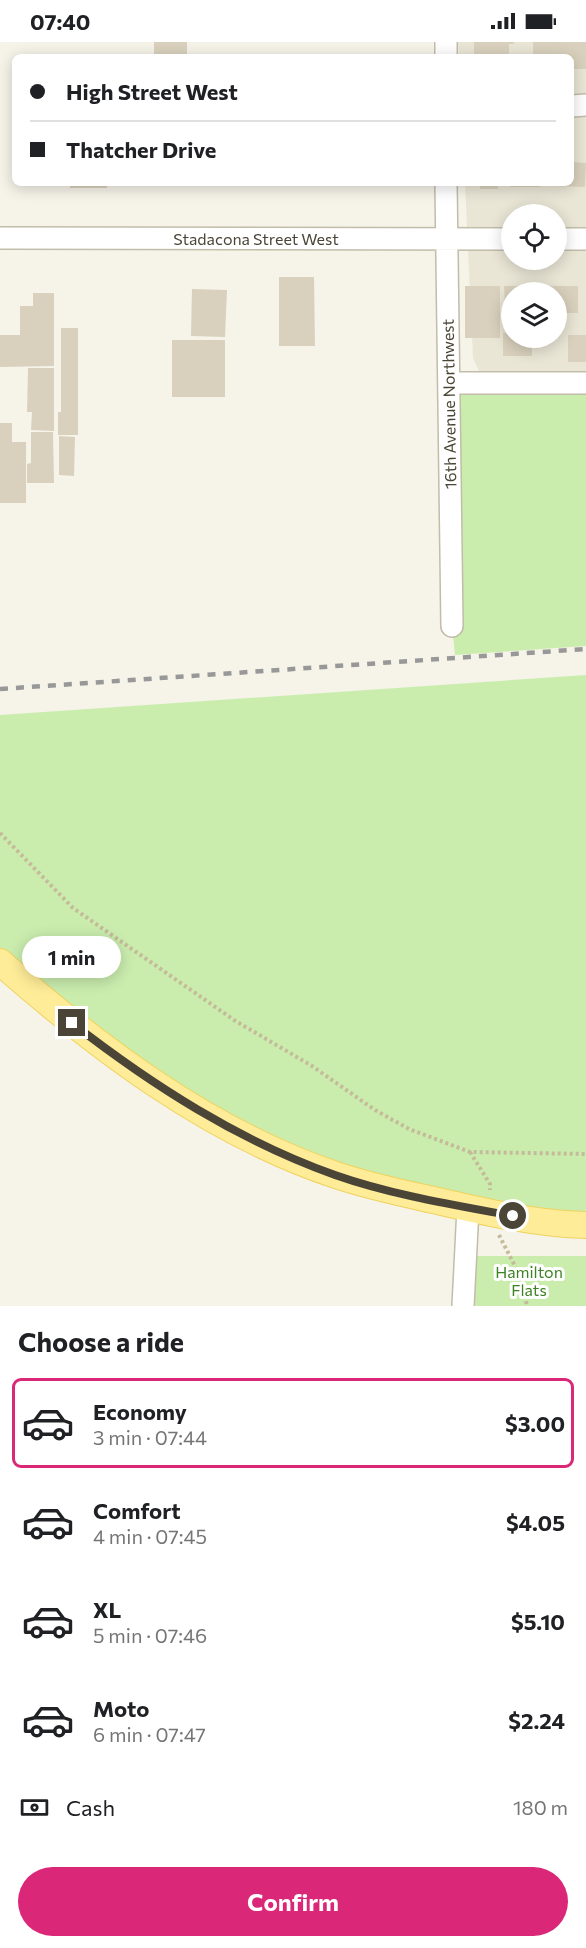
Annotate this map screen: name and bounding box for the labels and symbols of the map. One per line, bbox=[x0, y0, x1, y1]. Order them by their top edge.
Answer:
street label: Stadacona Street West bbox=[173, 229, 339, 248]
street label: 16th Avenue Northwest bbox=[438, 318, 459, 489]
callout: 1 min bbox=[22, 936, 122, 978]
route end bbox=[58, 1009, 85, 1036]
route start bbox=[499, 1202, 526, 1229]
park label: Hamilton Flats bbox=[495, 1262, 563, 1299]

